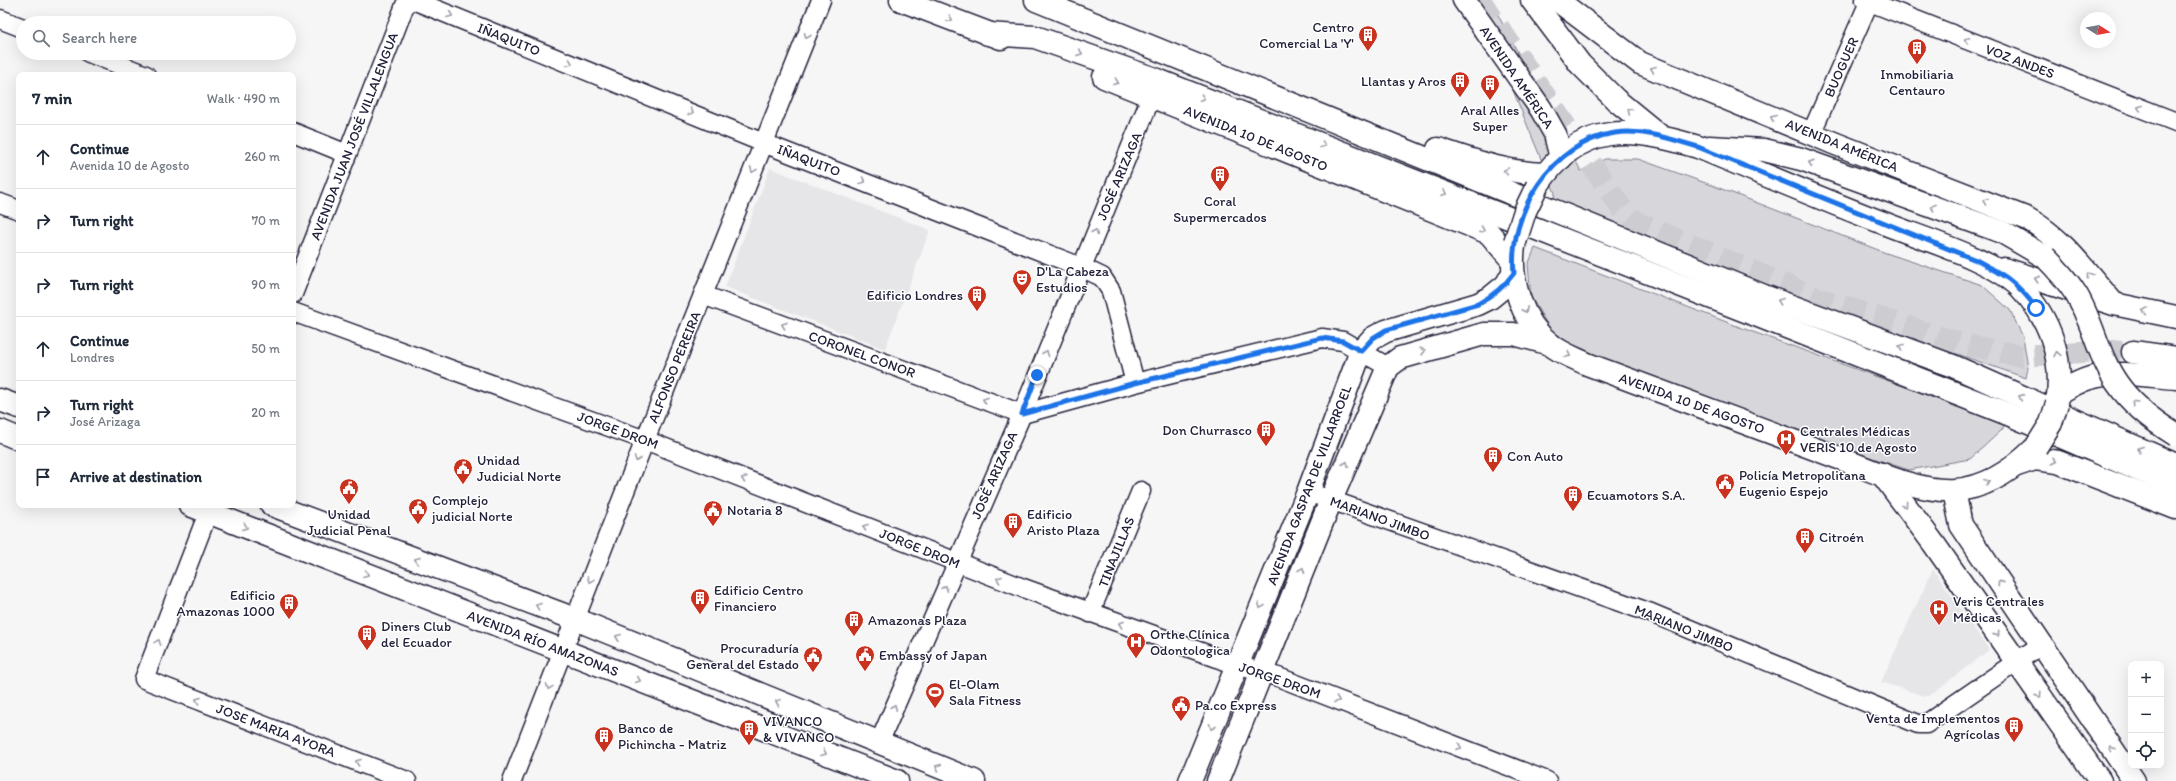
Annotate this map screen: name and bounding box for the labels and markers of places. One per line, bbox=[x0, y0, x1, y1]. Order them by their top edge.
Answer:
place label: Centro Comercial La 'Y' bbox=[1259, 19, 1354, 52]
building icon: Centro Comercial La 'Y' bbox=[1357, 24, 1379, 52]
building icon: Inmobiliaria Centauro bbox=[1906, 37, 1928, 65]
place label: Inmobiliaria Centauro bbox=[1880, 66, 1954, 99]
building icon: Llantas y Aros bbox=[1449, 70, 1471, 98]
place label: Llantas y Aros bbox=[1361, 73, 1446, 90]
building icon: Aral Alles Super bbox=[1479, 73, 1501, 101]
place label: Aral Alles Super bbox=[1461, 102, 1519, 135]
building icon: Coral Supermercados bbox=[1209, 164, 1231, 192]
place label: Coral Supermercados bbox=[1173, 193, 1267, 226]
place label: D'La Cabeza Estudios bbox=[1036, 263, 1110, 296]
theatre icon: D'La Cabeza Estudios bbox=[1011, 268, 1033, 296]
building icon: Edificio Londres bbox=[966, 284, 988, 312]
place label: Edificio Londres bbox=[867, 287, 963, 304]
building icon: Don Churrasco bbox=[1255, 419, 1277, 447]
place label: Don Churrasco bbox=[1162, 422, 1252, 439]
place label: Centrales Médicas VERIS 10 de Agosto bbox=[1800, 423, 1917, 456]
hospital icon: Centrales Médicas VERIS 10 de Agosto bbox=[1775, 428, 1797, 456]
building icon: Con Auto bbox=[1482, 445, 1504, 473]
place label: Con Auto bbox=[1507, 448, 1563, 465]
place label: Unidad Judicial Norte bbox=[477, 452, 561, 485]
public building icon: Unidad Judicial Norte bbox=[452, 457, 474, 485]
place label: Policía Metropolitana Eugenio Espejo bbox=[1739, 467, 1866, 500]
public building icon: Policía Metropolitana Eugenio Espejo bbox=[1714, 472, 1736, 500]
public building icon: Unidad Judicial Penal bbox=[338, 477, 360, 505]
building icon: Ecuamotors S.A. bbox=[1562, 484, 1584, 512]
place label: Ecuamotors S.A. bbox=[1587, 487, 1685, 504]
place label: Complejo judicial Norte bbox=[431, 492, 513, 525]
public building icon: Complejo judicial Norte bbox=[407, 497, 429, 525]
public building icon: Notaria 8 bbox=[702, 499, 724, 527]
place label: Notaria 8 bbox=[727, 502, 783, 519]
place label: Unidad Judicial Penal bbox=[307, 506, 391, 539]
place label: Edificio Aristo Plaza bbox=[1027, 506, 1100, 539]
building icon: Edificio Aristo Plaza bbox=[1002, 511, 1024, 539]
building icon: Citroén bbox=[1794, 526, 1816, 554]
place label: Citroén bbox=[1819, 529, 1864, 546]
place label: Edificio Centro Financiero bbox=[714, 582, 803, 615]
place label: Edificio Amazonas 1000 bbox=[177, 587, 275, 620]
building icon: Edificio Centro Financiero bbox=[689, 587, 711, 615]
building icon: Edificio Amazonas 1000 bbox=[278, 592, 300, 620]
place label: Veris Centrales Médicas bbox=[1953, 593, 2044, 626]
hospital icon: Veris Centrales Médicas bbox=[1928, 598, 1950, 626]
building icon: Amazonas Plaza bbox=[843, 609, 865, 637]
place label: Amazonas Plaza bbox=[868, 612, 967, 629]
place label: Diners Club del Ecuador bbox=[381, 618, 453, 651]
building icon: Diners Club del Ecuador bbox=[356, 623, 378, 651]
place label: Orthe Clínica Odontologica bbox=[1150, 626, 1230, 659]
hospital icon: Orthe Clínica Odontologica bbox=[1125, 631, 1147, 659]
place label: Procuraduría General del Estado bbox=[686, 640, 799, 673]
public building icon: Embassy of Japan bbox=[854, 644, 876, 672]
public building icon: Procuraduría General del Estado bbox=[802, 645, 824, 673]
place label: Embassy of Japan bbox=[879, 647, 988, 664]
place label: El-Olam Sala Fitness bbox=[949, 676, 1021, 709]
sports icon: El-Olam Sala Fitness bbox=[924, 681, 946, 709]
public building icon: Pa.co Express bbox=[1170, 694, 1192, 722]
place label: Pa.co Express bbox=[1195, 697, 1277, 714]
place label: Venta de Implementos Agrícolas bbox=[1866, 710, 2000, 743]
place label: VIVANCO & VIVANCO bbox=[763, 713, 834, 746]
building icon: Venta de Implementos Agrícolas bbox=[2003, 715, 2025, 743]
building icon: VIVANCO & VIVANCO bbox=[738, 718, 760, 746]
place label: Banco de Pichincha - Matriz bbox=[618, 720, 727, 753]
building icon: Banco de Pichincha - Matriz bbox=[593, 725, 615, 753]

